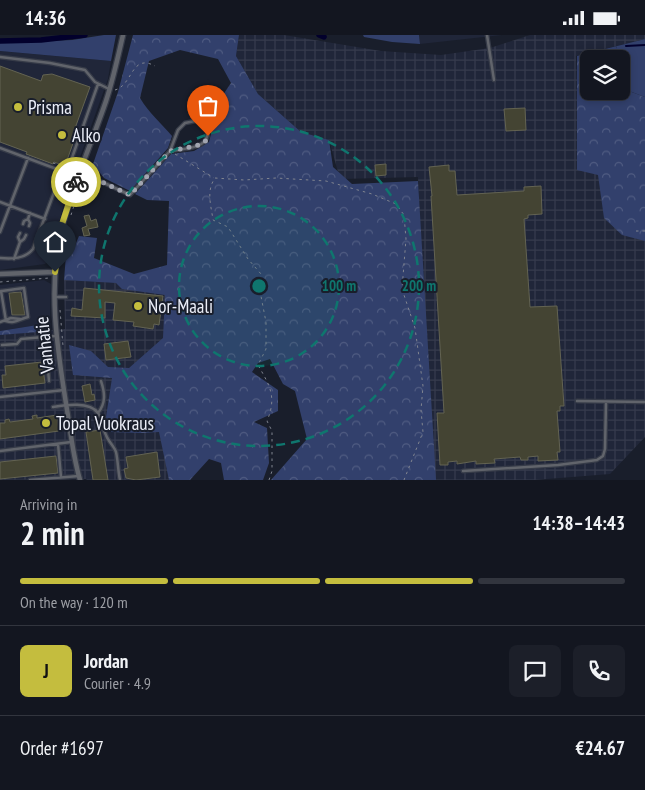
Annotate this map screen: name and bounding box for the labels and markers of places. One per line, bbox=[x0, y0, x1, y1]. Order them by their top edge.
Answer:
pin bbox=[187, 85, 229, 136]
place label: Prisma bbox=[28, 95, 72, 119]
marker: Prisma bbox=[12, 101, 24, 113]
place label: Alko bbox=[72, 123, 101, 147]
marker: Alko bbox=[56, 129, 68, 141]
pin bbox=[34, 221, 76, 272]
centre of rings bbox=[250, 277, 268, 295]
place label: Nor-Maali bbox=[148, 294, 213, 318]
marker: Nor-Maali bbox=[132, 300, 144, 312]
place label: Topal Vuokraus bbox=[56, 411, 154, 435]
marker: Topal Vuokraus bbox=[40, 417, 52, 429]

